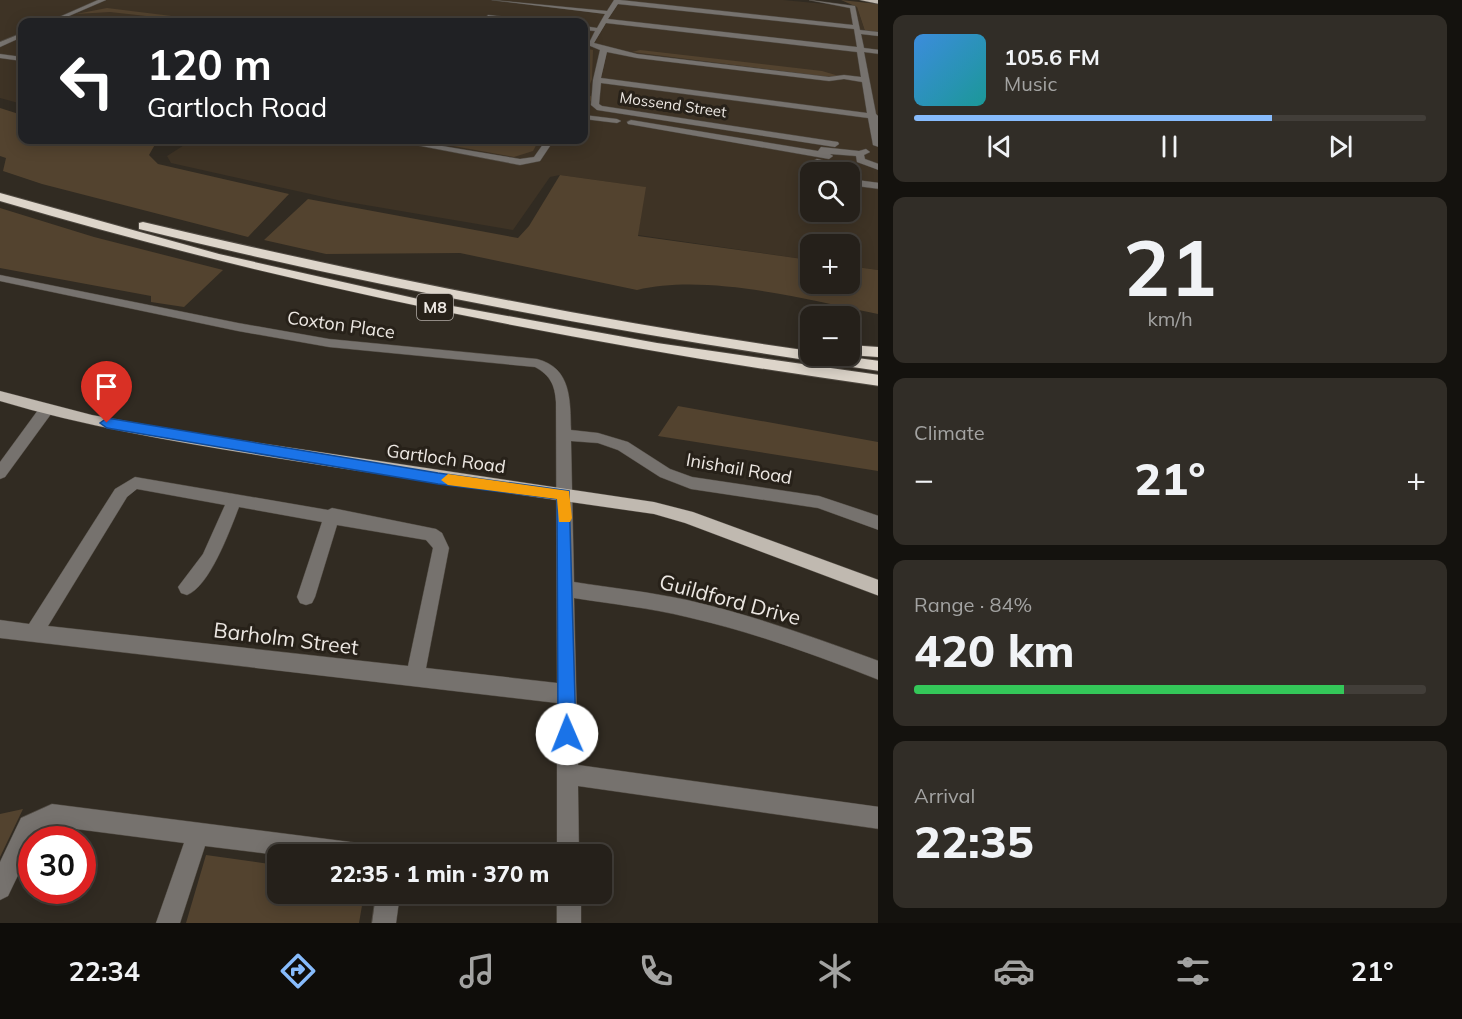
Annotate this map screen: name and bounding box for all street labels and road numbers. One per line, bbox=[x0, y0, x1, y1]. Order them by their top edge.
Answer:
street label: Mossend Street bbox=[618, 88, 728, 121]
road number: M8 bbox=[417, 294, 453, 320]
street label: Coxton Place bbox=[286, 306, 396, 343]
street label: Gartloch Road bbox=[385, 439, 507, 478]
street label: Inishail Road bbox=[684, 448, 794, 489]
street label: Guildford Drive bbox=[657, 568, 804, 630]
street label: Barholm Street bbox=[212, 616, 360, 660]

